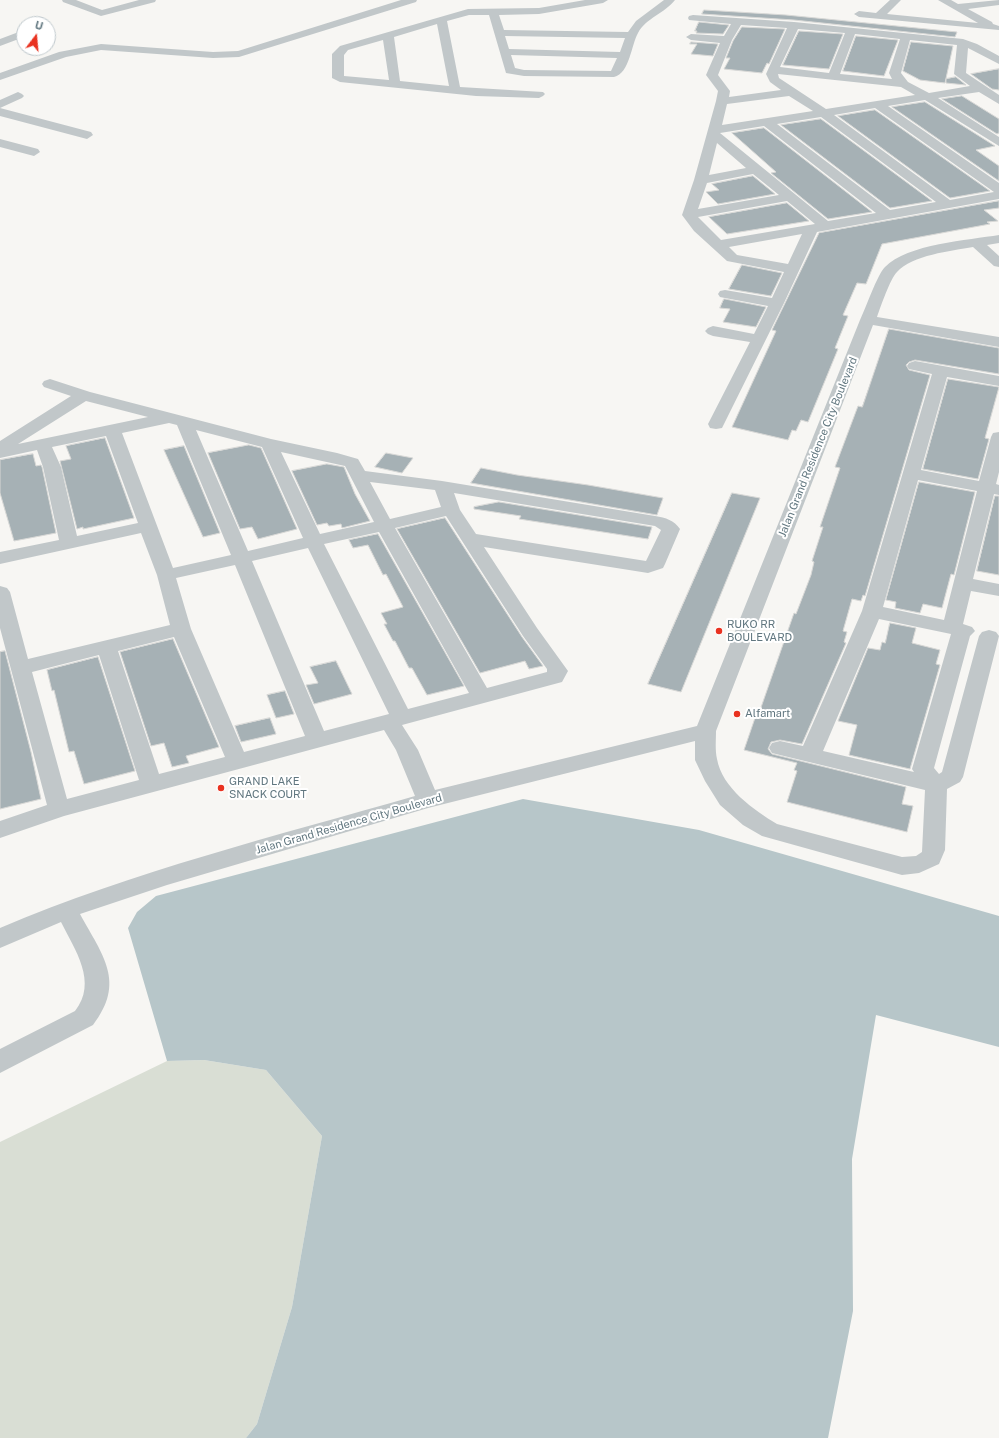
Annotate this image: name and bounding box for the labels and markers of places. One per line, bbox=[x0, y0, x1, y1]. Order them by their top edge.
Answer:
place label: RUKO RR BOULEVARD bbox=[727, 618, 792, 644]
marker: RUKO RR BOULEVARD bbox=[714, 626, 724, 636]
place label: Alfamart bbox=[745, 707, 790, 721]
marker: Alfamart bbox=[732, 709, 742, 719]
place label: GRAND LAKE SNACK COURT bbox=[229, 775, 307, 801]
marker: GRAND LAKE SNACK COURT bbox=[216, 783, 226, 793]

